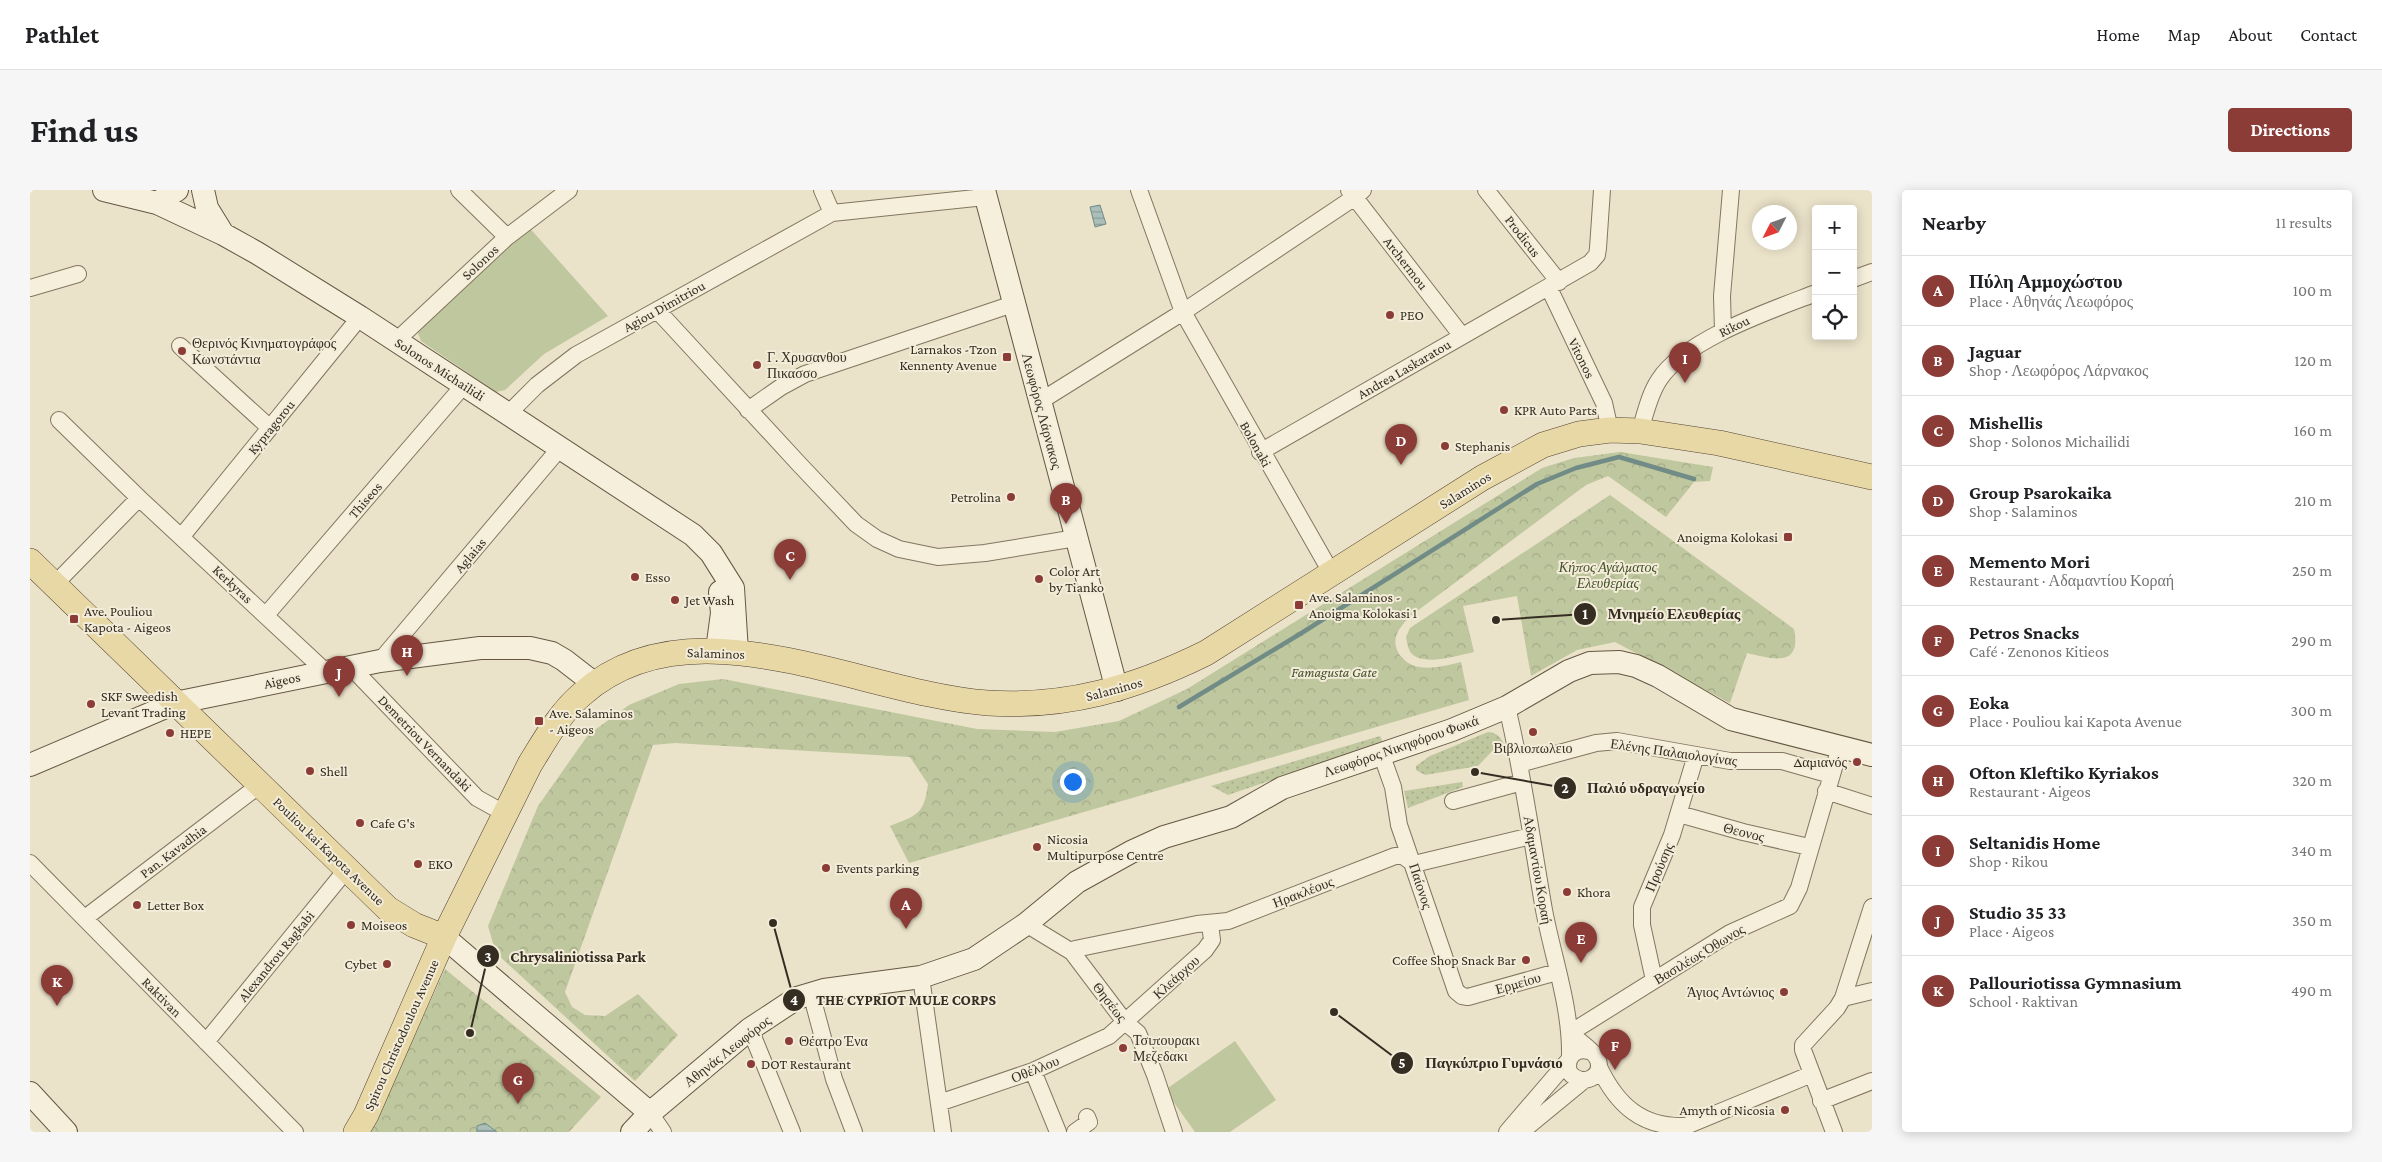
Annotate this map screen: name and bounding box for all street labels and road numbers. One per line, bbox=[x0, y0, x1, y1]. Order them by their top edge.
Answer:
street label: Prodicus bbox=[1502, 212, 1544, 260]
street label: Archermou bbox=[1380, 233, 1432, 293]
street label: Solonos bbox=[458, 241, 502, 283]
street label: Agiou Dimitriou bbox=[620, 277, 708, 335]
street label: Rikou bbox=[1716, 311, 1753, 340]
street label: Solonos Michailidi bbox=[392, 334, 488, 404]
street label: Vitonos bbox=[1565, 335, 1599, 381]
street label: Andrea Laskaratou bbox=[1355, 336, 1454, 402]
street label: Λεωφόρος Λάρνακος bbox=[1019, 351, 1065, 471]
street label: Kypragorou bbox=[244, 396, 298, 457]
street label: Bolonaki bbox=[1237, 418, 1275, 470]
street label: Salaminos bbox=[1436, 468, 1494, 512]
street label: Thiseos bbox=[345, 479, 385, 521]
street label: Aglaias bbox=[451, 534, 489, 576]
street label: Kerkyras bbox=[210, 562, 256, 606]
street label: Salaminos bbox=[687, 644, 745, 662]
street label: Aigeos bbox=[262, 668, 302, 692]
street label: Salaminos bbox=[1084, 674, 1144, 704]
street label: Demetriou Vernandaki bbox=[375, 692, 475, 795]
street label: Λεωφόρος Νικηφόρου Φωκά bbox=[1321, 712, 1481, 780]
street label: Ελένης Παλαιολογίνας bbox=[1609, 735, 1739, 769]
street label: Pouliou kai Kapota Avenue bbox=[270, 794, 388, 908]
street label: Αδαμαντίου Κοραή bbox=[1521, 814, 1555, 926]
street label: Θεονος bbox=[1722, 819, 1767, 845]
street label: Pan. Kavadhia bbox=[137, 821, 210, 881]
street label: Προύσης bbox=[1642, 840, 1677, 894]
street label: Παίονος bbox=[1406, 861, 1436, 911]
street label: Ηρακλέους bbox=[1270, 873, 1336, 911]
street label: Alexandrou Ragkabi bbox=[235, 907, 318, 1005]
street label: Βασιλέως Όθωνος bbox=[1651, 920, 1748, 987]
street label: Κλεάρχου bbox=[1149, 952, 1203, 1002]
street label: Spirou Christodoulou Avenue bbox=[360, 957, 442, 1113]
street label: Ερμείου bbox=[1493, 969, 1543, 997]
street label: Raktivan bbox=[139, 974, 185, 1020]
street label: Θησέως bbox=[1090, 979, 1131, 1025]
street label: Αθηνάς Λεωφόρος bbox=[680, 1012, 774, 1090]
street label: Οθέλλου bbox=[1009, 1052, 1061, 1086]

